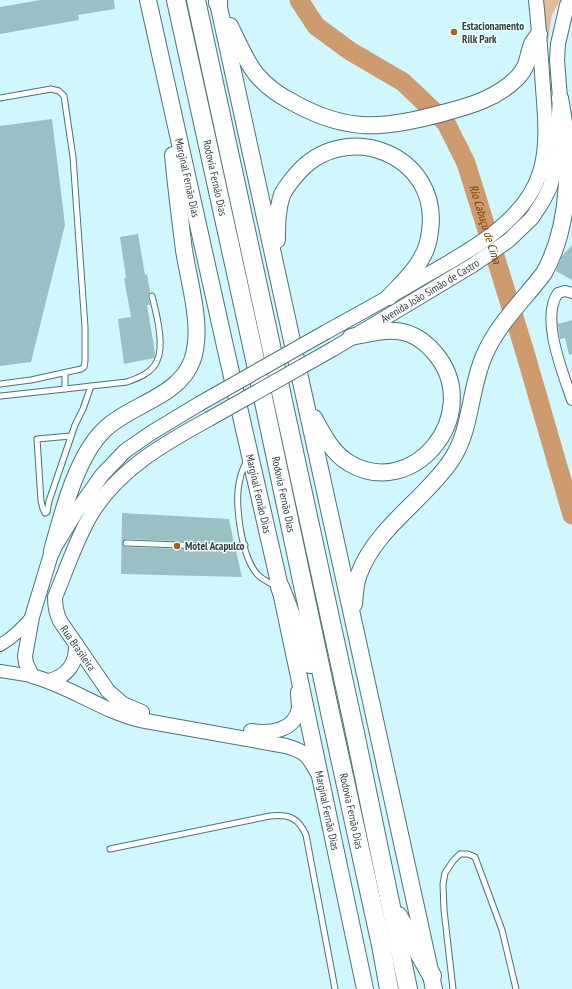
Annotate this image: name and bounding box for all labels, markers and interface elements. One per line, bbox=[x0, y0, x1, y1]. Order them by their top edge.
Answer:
place label: Estacionamento Rilk Park bbox=[462, 19, 524, 46]
marker: Estacionamento Rilk Park bbox=[449, 27, 459, 37]
street label: Marginal Fernão Dias bbox=[172, 137, 203, 219]
street label: Rodovia Fernão Dias bbox=[200, 139, 230, 217]
water label: Rio Cabuçu de Cima bbox=[466, 183, 505, 267]
street label: Avenida João Simão de Castro bbox=[378, 256, 482, 326]
street label: Marginal Fernão Dias bbox=[243, 453, 275, 535]
street label: Rodovia Fernão Dias bbox=[269, 455, 299, 534]
place label: Motel Acapulco bbox=[185, 539, 245, 553]
marker: Motel Acapulco bbox=[172, 541, 182, 551]
street label: Rua Brasileira bbox=[57, 623, 99, 673]
street label: Marginal Fernão Dias bbox=[312, 770, 342, 852]
street label: Rodovia Fernão Dias bbox=[337, 772, 367, 851]

